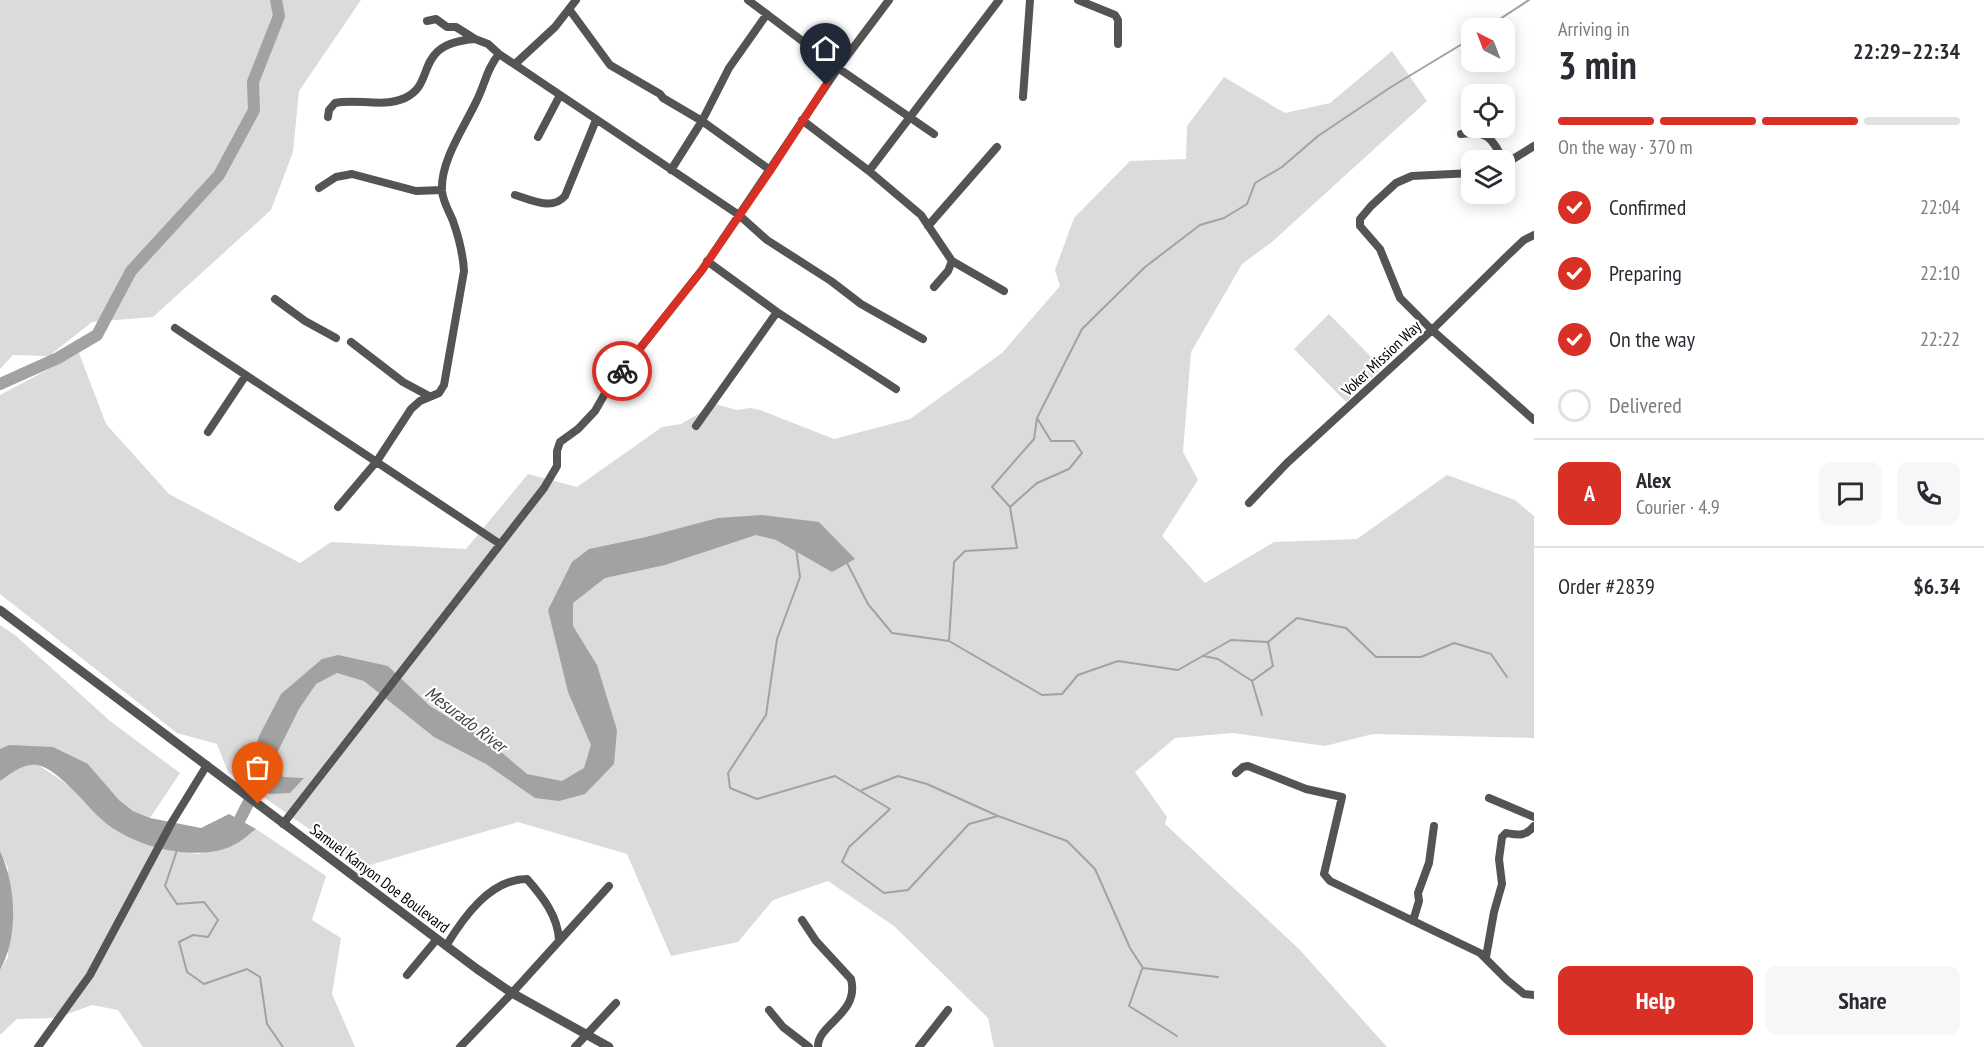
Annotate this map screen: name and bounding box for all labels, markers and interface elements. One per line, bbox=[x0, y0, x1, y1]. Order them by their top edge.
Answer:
text: Arriving in bbox=[1558, 16, 1630, 42]
north arrow bbox=[1461, 18, 1515, 72]
map controls bbox=[1461, 18, 1515, 204]
pin bbox=[800, 23, 851, 85]
icon: home bbox=[809, 32, 842, 65]
text: 22:29–22:34 bbox=[1853, 37, 1960, 65]
text: 3 min bbox=[1558, 39, 1637, 90]
button: locate bbox=[1461, 84, 1515, 138]
text: On the way · 370 m bbox=[1558, 134, 1693, 160]
button: layers bbox=[1461, 150, 1515, 204]
icon: check bbox=[1558, 191, 1591, 224]
text: Confirmed bbox=[1609, 193, 1686, 221]
text: 22:04 bbox=[1920, 194, 1960, 220]
icon: check bbox=[1558, 257, 1591, 290]
text: Preparing bbox=[1609, 259, 1682, 287]
text: 22:10 bbox=[1920, 260, 1960, 286]
street label: Voker Mission Way bbox=[1336, 316, 1425, 401]
icon: check bbox=[1558, 323, 1591, 356]
text: On the way bbox=[1609, 325, 1695, 353]
text: 22:22 bbox=[1920, 326, 1960, 352]
courier bbox=[592, 341, 652, 401]
icon: bike bbox=[606, 355, 639, 388]
text: Delivered bbox=[1609, 391, 1682, 419]
button: chat bbox=[1819, 462, 1882, 525]
button: phone bbox=[1897, 462, 1960, 525]
text: Alex bbox=[1636, 466, 1671, 494]
text: A bbox=[1584, 479, 1595, 507]
text: Courier · 4.9 bbox=[1636, 494, 1720, 520]
text: Order #2839 bbox=[1558, 572, 1655, 600]
text: $6.34 bbox=[1913, 572, 1960, 600]
water label: Mesurado River bbox=[421, 681, 514, 759]
pin bbox=[232, 742, 283, 804]
icon: bag bbox=[241, 751, 274, 784]
street label: Samuel Kanyon Doe Boulevard bbox=[306, 819, 454, 937]
button: Help bbox=[1558, 966, 1753, 1035]
button: Share bbox=[1765, 966, 1960, 1035]

